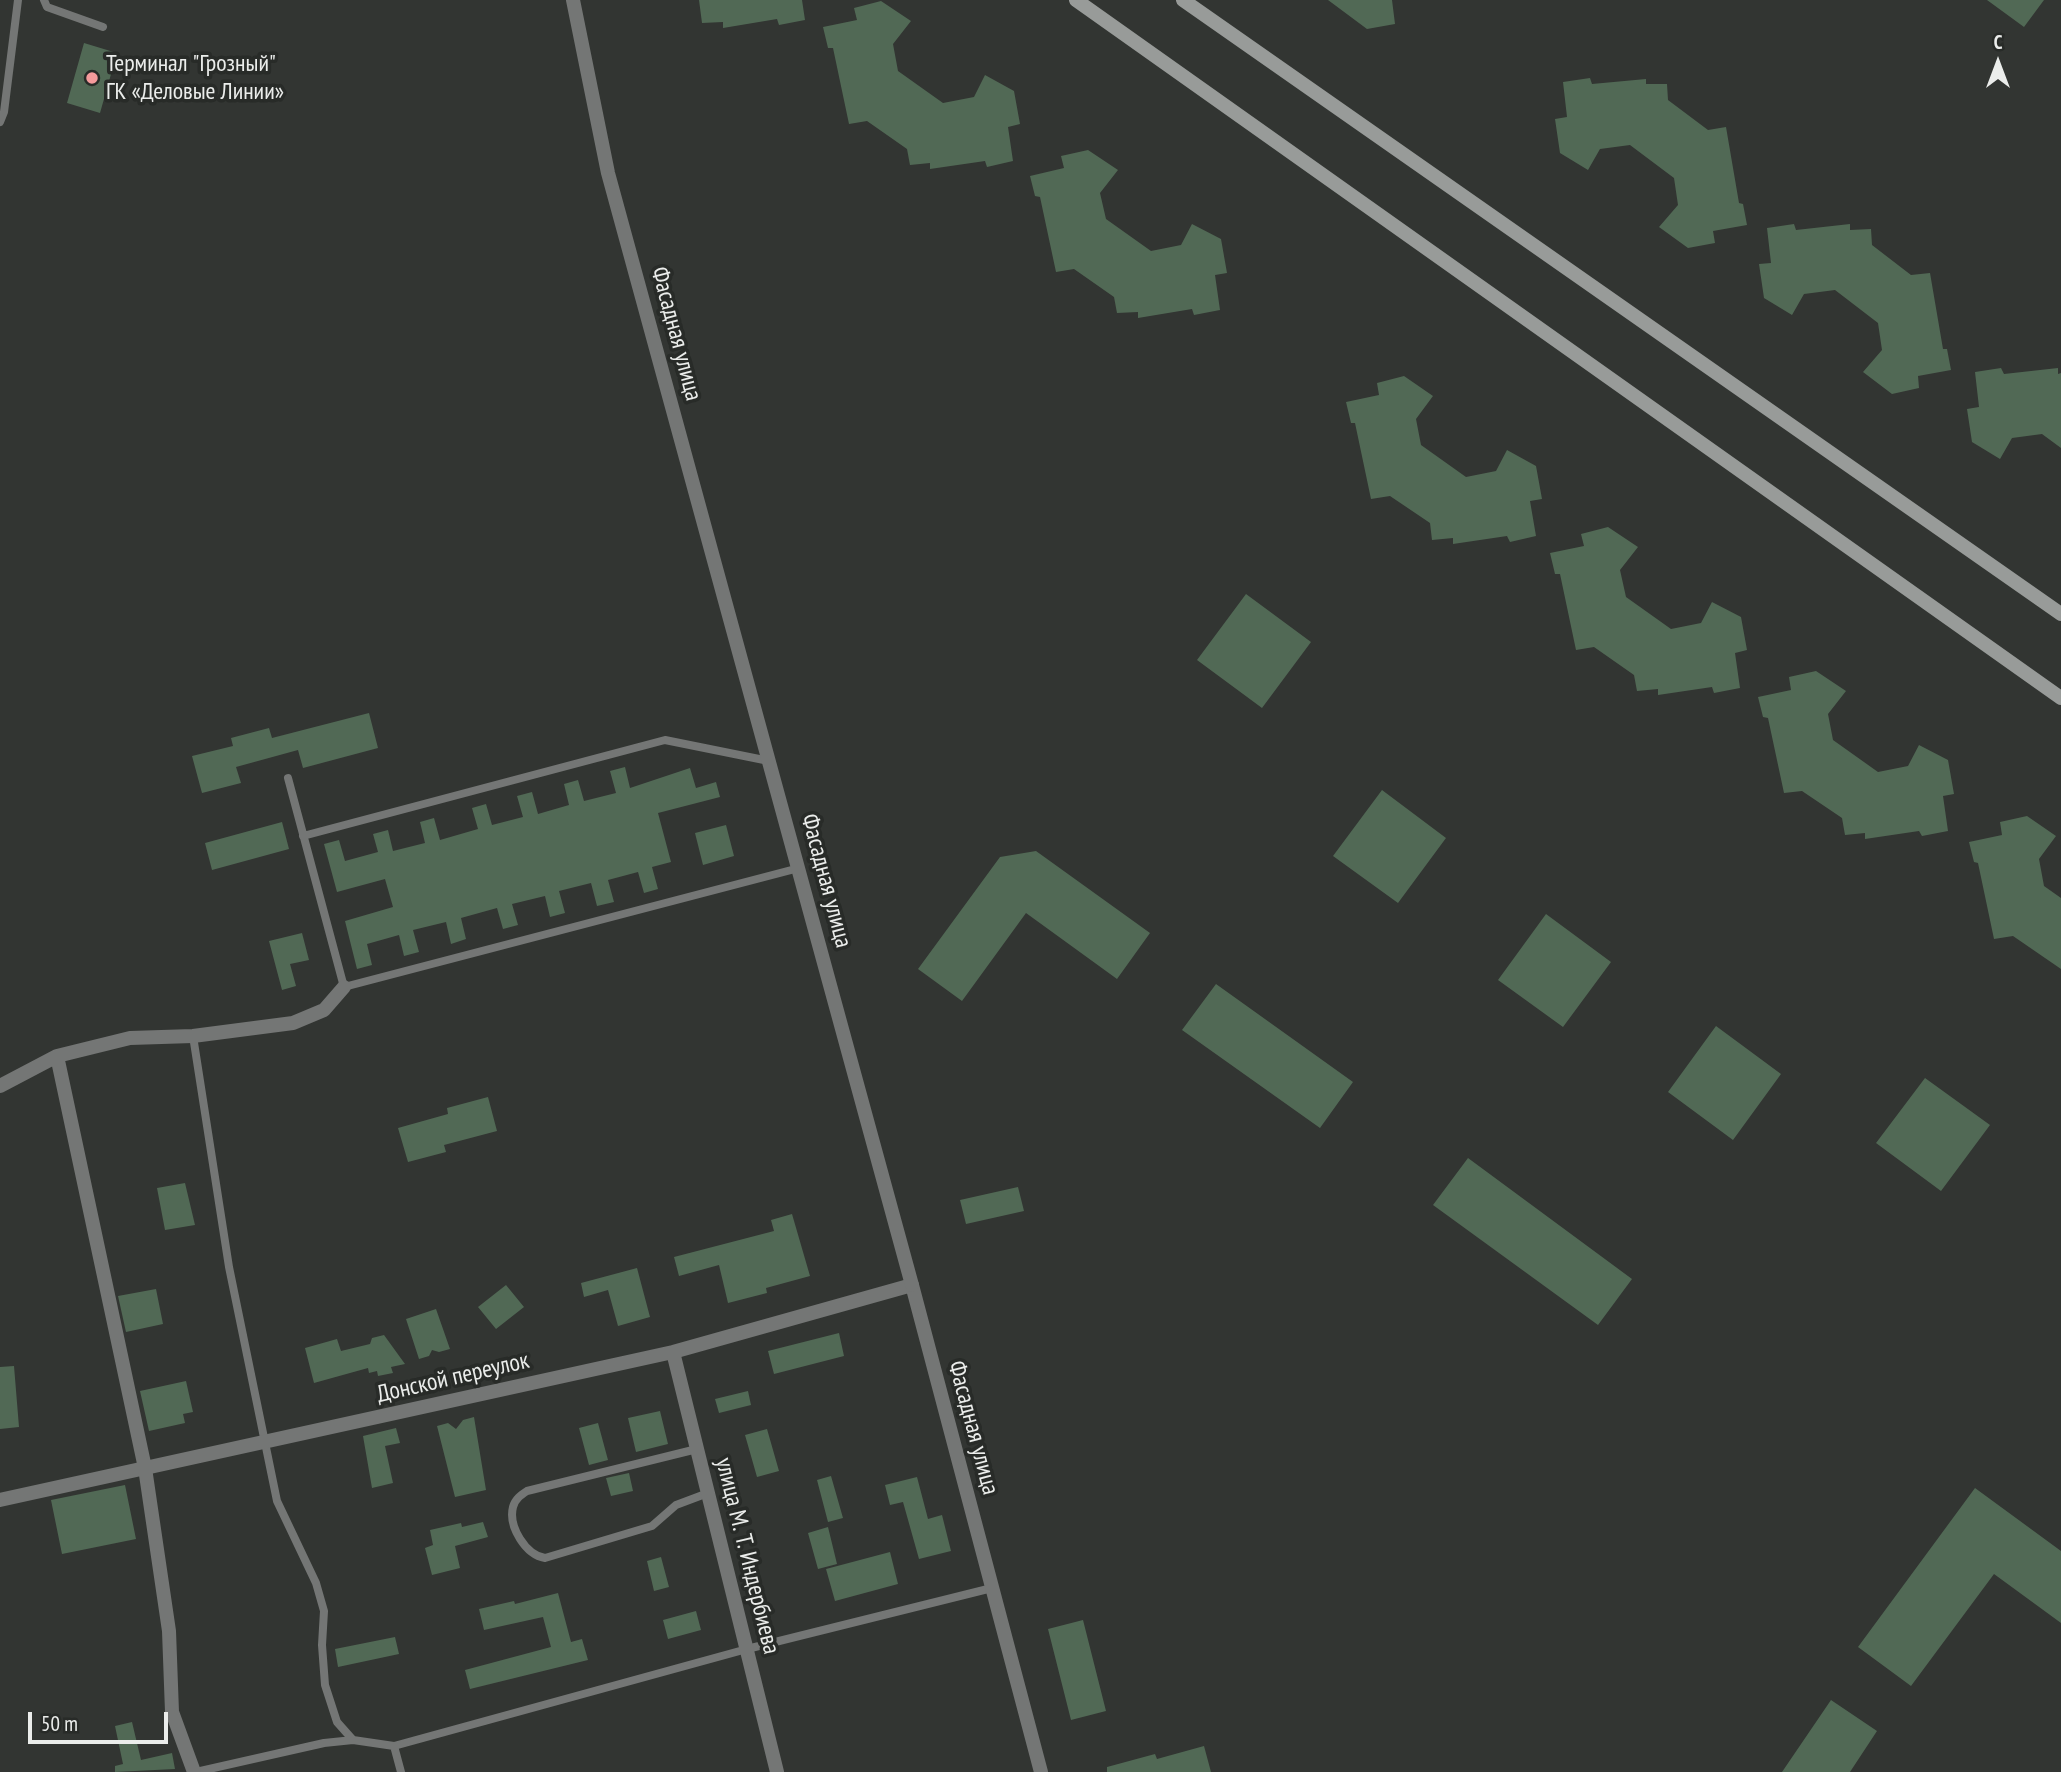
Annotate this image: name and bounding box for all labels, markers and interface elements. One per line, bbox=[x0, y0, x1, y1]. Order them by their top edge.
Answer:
north arrow bbox=[1963, 28, 2033, 98]
text: С bbox=[1994, 30, 2002, 54]
place label: Терминал "Грозный" ГК «Деловые Линии» bbox=[106, 50, 284, 106]
marker: Терминал "Грозный" ГК «Деловые Линии» bbox=[84, 70, 100, 86]
street label: Фасадная улица bbox=[644, 264, 708, 404]
street label: Фасадная улица bbox=[794, 811, 858, 951]
street label: Донской переулок bbox=[374, 1346, 532, 1410]
street label: Фасадная улица bbox=[941, 1358, 1005, 1498]
street label: улица М. Т. Индербиева bbox=[709, 1455, 785, 1657]
scale bar bbox=[32, 1698, 172, 1742]
text: 50 m bbox=[41, 1710, 78, 1737]

